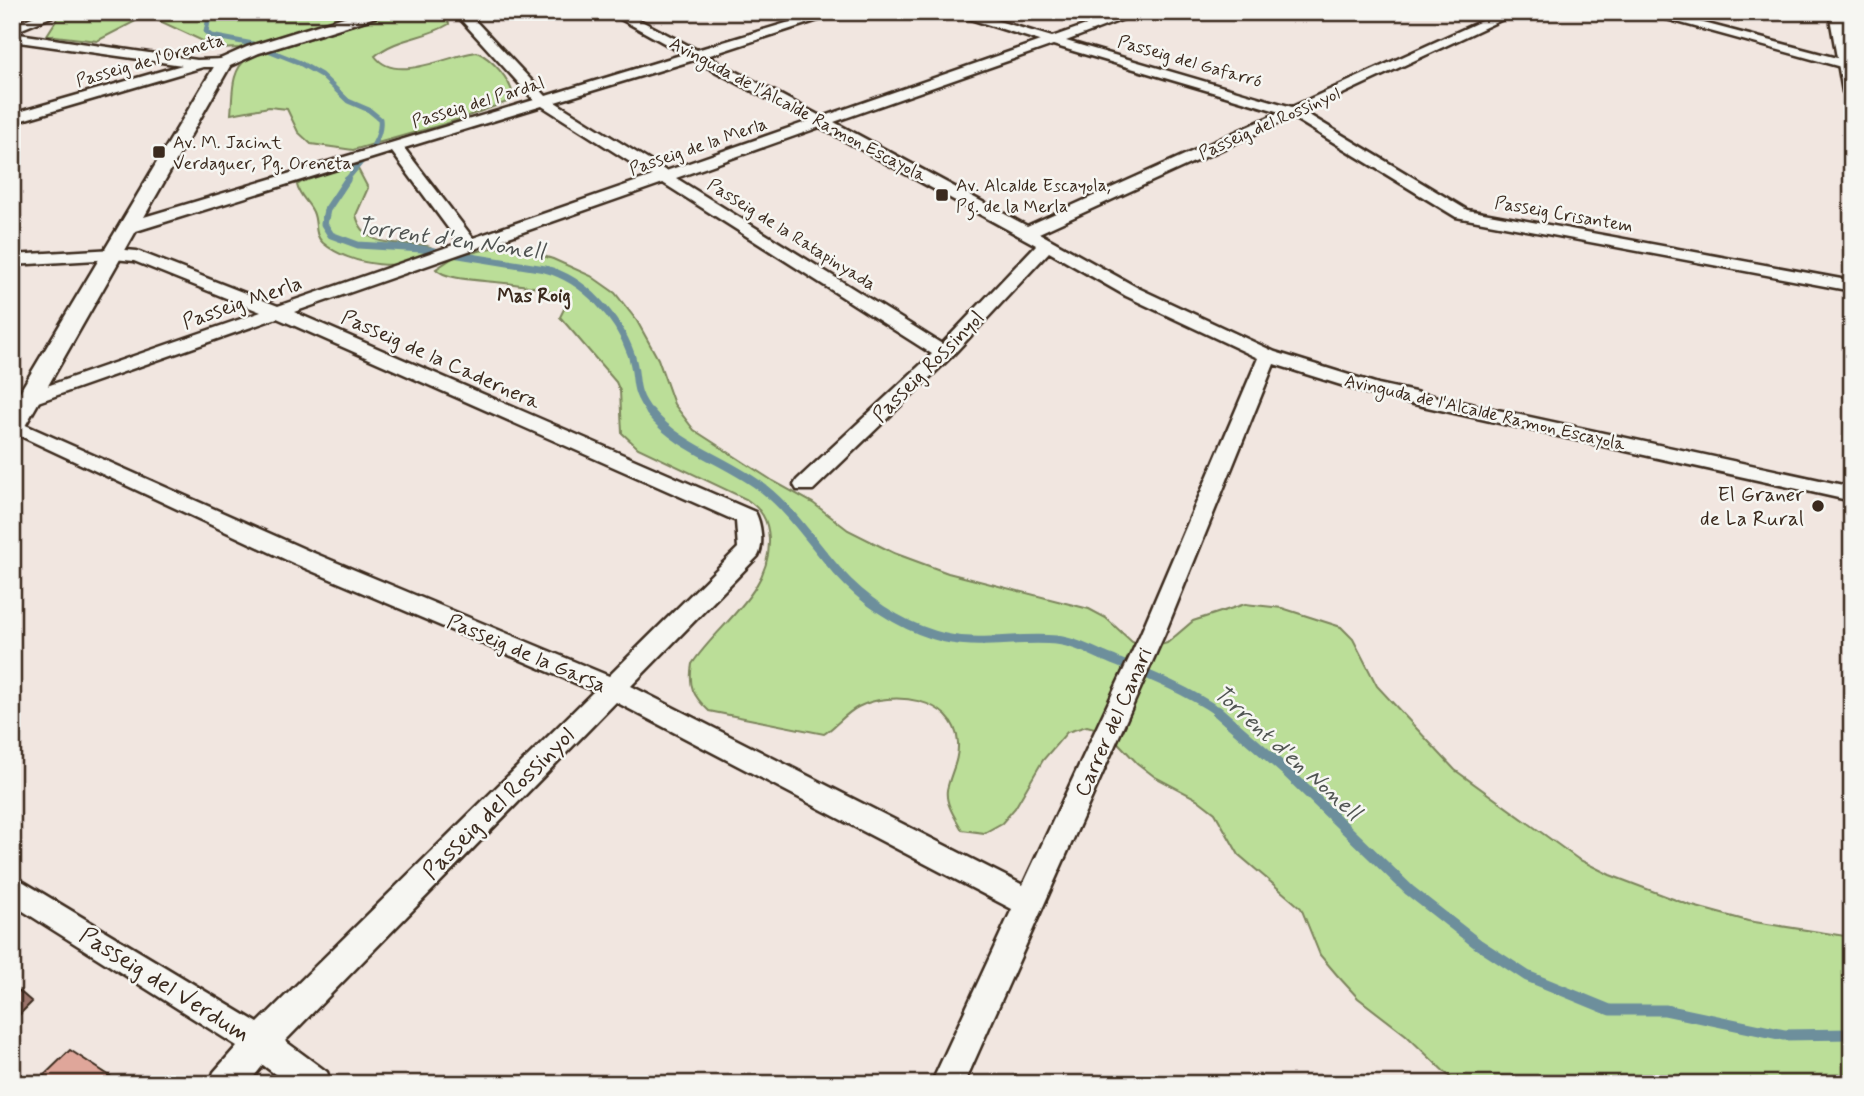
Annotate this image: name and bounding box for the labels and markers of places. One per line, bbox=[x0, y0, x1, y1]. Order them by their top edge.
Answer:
place label: Av. M. Jacint Verdaguer, Pg. Oreneta bbox=[173, 131, 352, 176]
marker: Av. M. Jacint Verdaguer, Pg. Oreneta bbox=[151, 144, 167, 160]
place label: Av. Alcalde Escayola, Pg. de la Merla bbox=[956, 174, 1111, 221]
marker: Av. Alcalde Escayola, Pg. de la Merla bbox=[934, 187, 950, 203]
place label: El Graner de La Rural bbox=[1700, 481, 1804, 533]
marker: El Graner de La Rural bbox=[1810, 498, 1826, 514]

